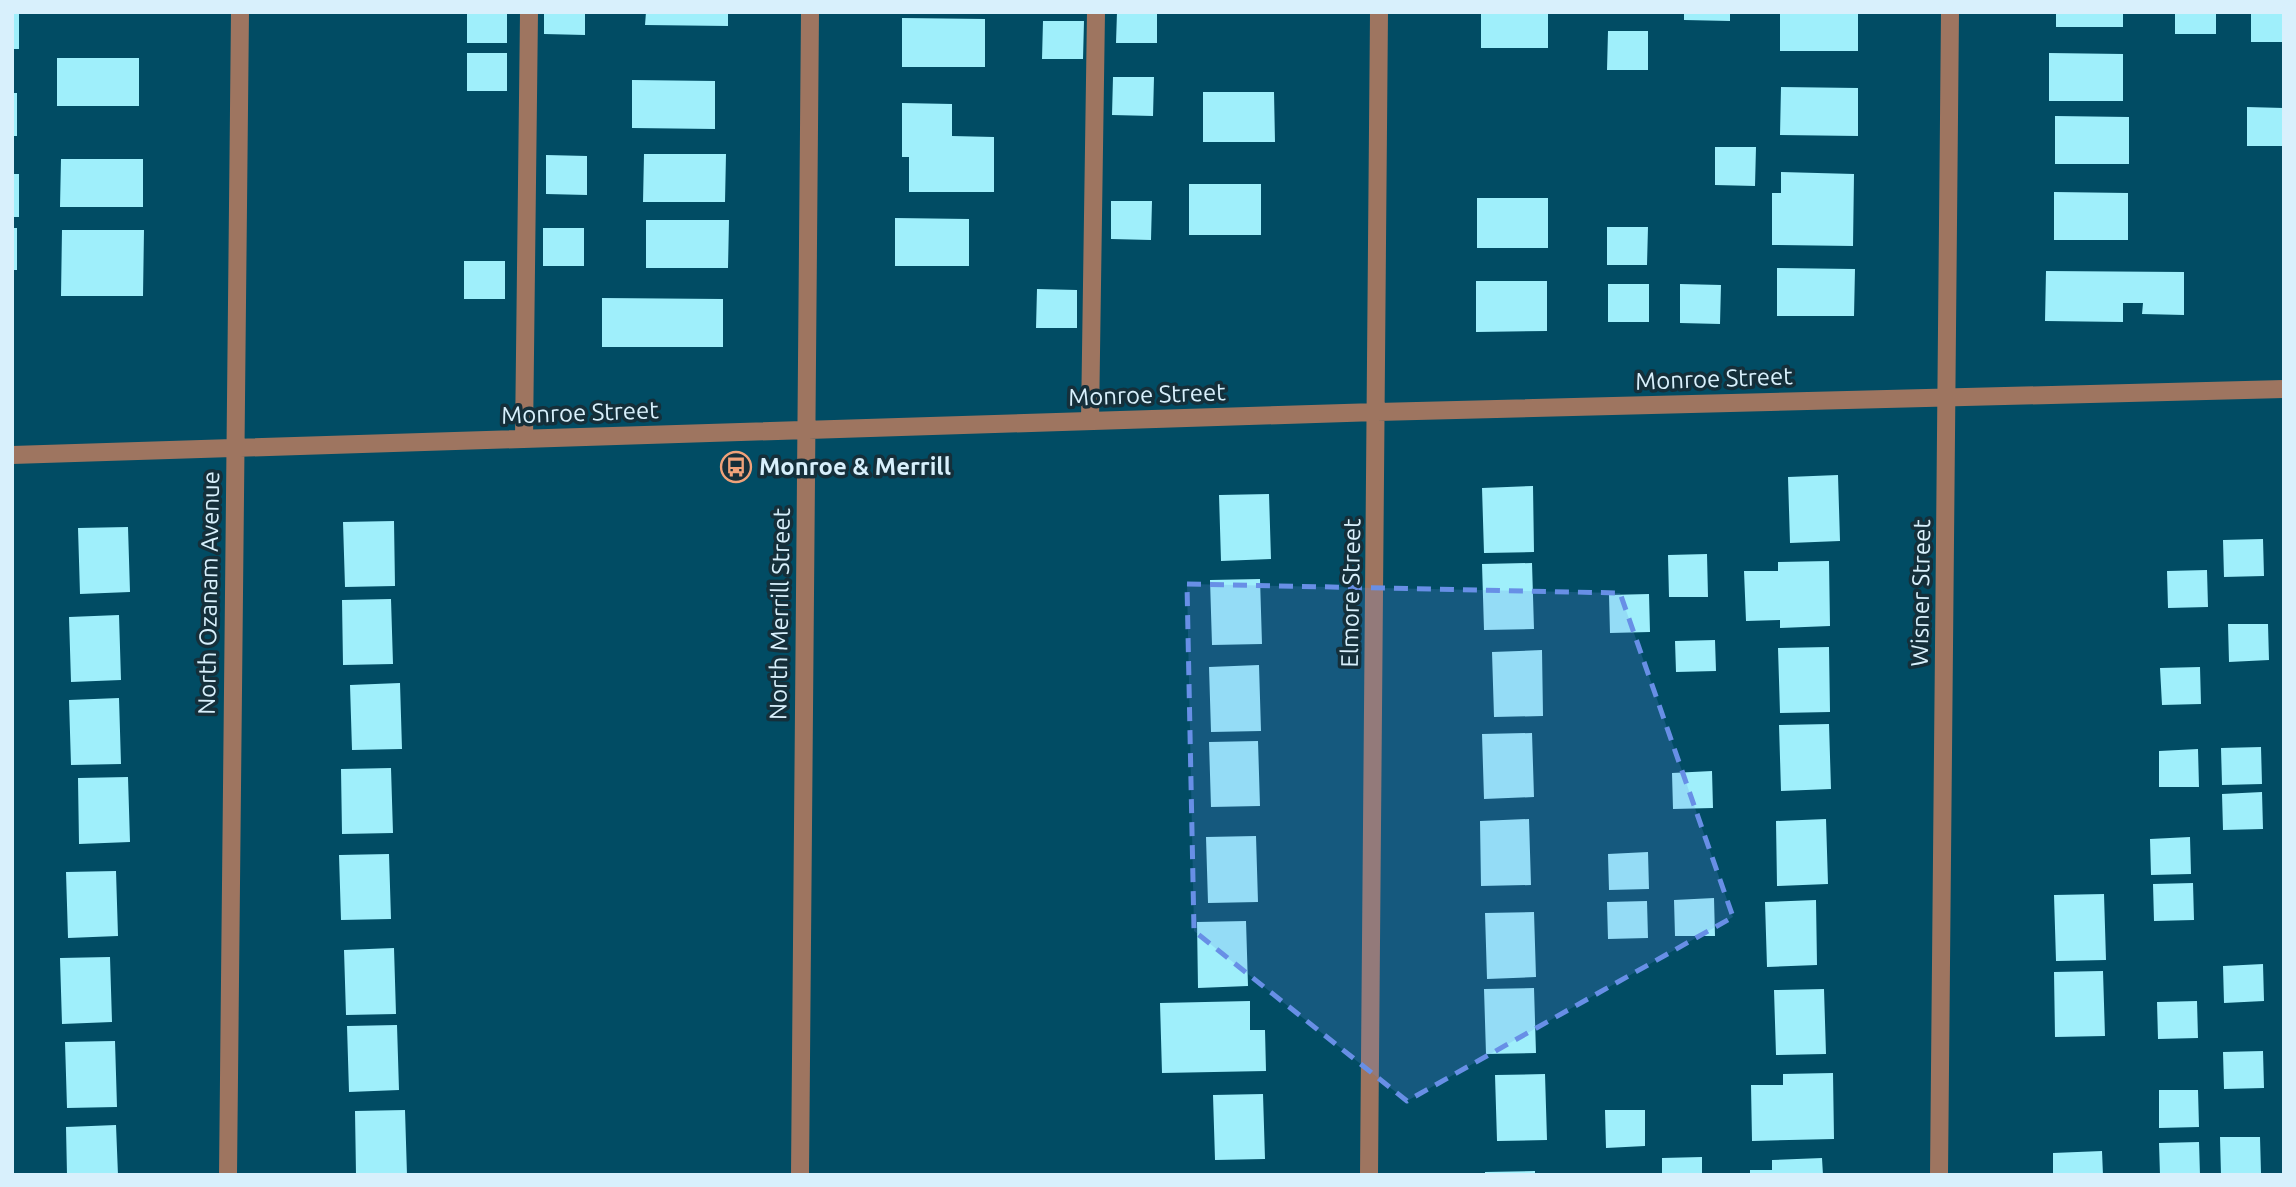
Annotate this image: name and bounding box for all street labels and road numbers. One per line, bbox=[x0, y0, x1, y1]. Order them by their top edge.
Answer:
street label: Monroe Street bbox=[1635, 362, 1794, 395]
street label: Monroe Street bbox=[1068, 378, 1227, 411]
street label: Monroe Street bbox=[501, 396, 660, 429]
street label: North Ozanam Avenue bbox=[193, 471, 224, 715]
street label: North Merrill Street bbox=[764, 507, 795, 720]
street label: Elmore Street bbox=[1336, 518, 1365, 668]
street label: Wisner Street bbox=[1906, 518, 1935, 667]

